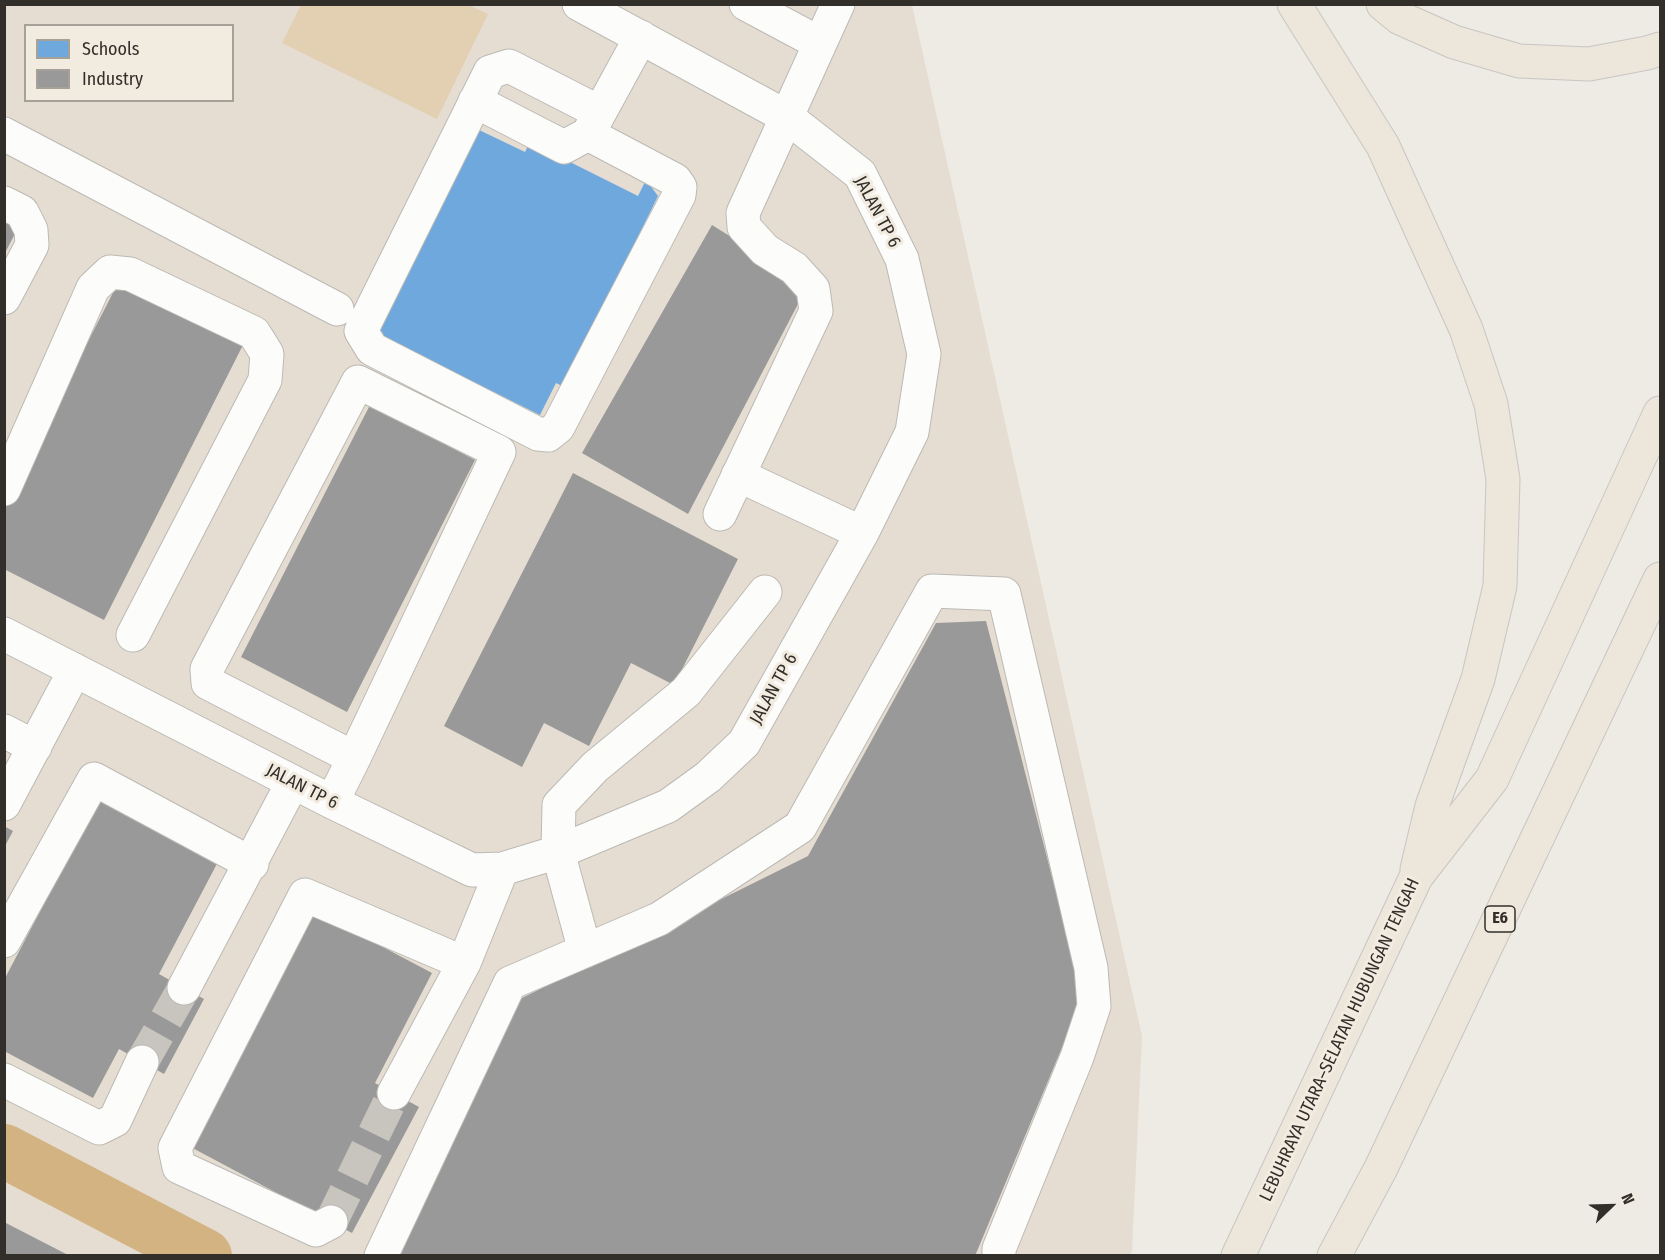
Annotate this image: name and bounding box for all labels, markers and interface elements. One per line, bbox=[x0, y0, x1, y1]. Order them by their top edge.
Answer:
legend bbox=[24, 24, 234, 102]
text: Schools bbox=[82, 38, 140, 60]
text: Industry bbox=[82, 68, 143, 90]
street label: JALAN TP 6 bbox=[849, 173, 905, 251]
street label: JALAN TP 6 bbox=[746, 650, 802, 728]
street label: JALAN TP 6 bbox=[262, 760, 342, 814]
street label: LEBUHRAYA UTARA–SELATAN HUBUNGAN TENGAH bbox=[1255, 875, 1425, 1205]
road number: E6 bbox=[1485, 906, 1515, 932]
north arrow bbox=[1581, 1176, 1641, 1236]
text: N bbox=[1617, 1191, 1639, 1207]

